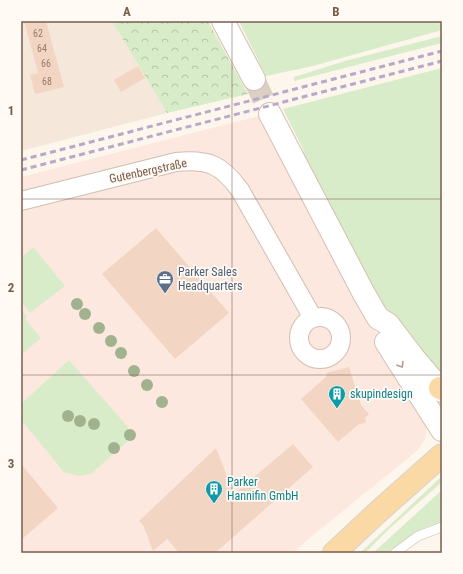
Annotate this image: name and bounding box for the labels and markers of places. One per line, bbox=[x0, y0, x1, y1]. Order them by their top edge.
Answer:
place label: Parker Sales Headquarters bbox=[178, 265, 243, 293]
office icon: Parker Sales Headquarters bbox=[155, 269, 175, 294]
building icon: skupindesign bbox=[327, 384, 347, 409]
place label: skupindesign bbox=[350, 387, 413, 401]
place label: Parker Hannifin GmbH bbox=[227, 475, 299, 503]
building icon: Parker Hannifin GmbH bbox=[204, 479, 224, 504]

